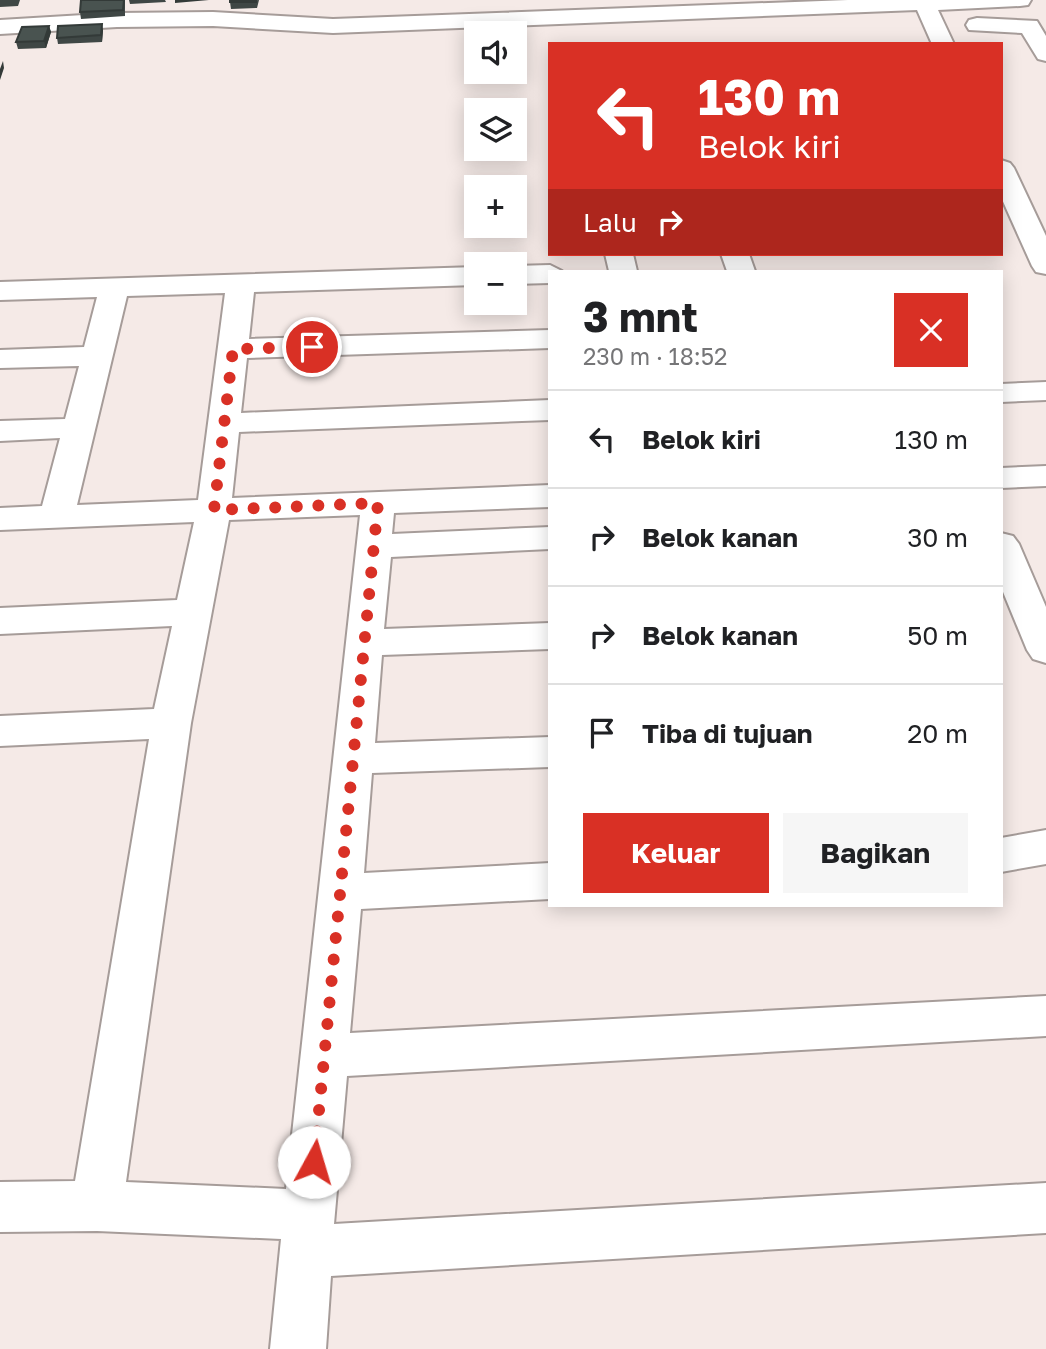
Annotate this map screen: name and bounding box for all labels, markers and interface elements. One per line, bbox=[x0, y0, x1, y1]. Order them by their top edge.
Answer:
map controls bbox=[464, 21, 527, 315]
button: sound bbox=[464, 21, 527, 84]
text: 130 m bbox=[698, 67, 840, 126]
icon: left bbox=[583, 70, 674, 161]
button: layers bbox=[464, 98, 527, 161]
text: Belok kiri bbox=[698, 127, 841, 165]
button: + bbox=[464, 175, 527, 238]
icon: right bbox=[651, 203, 689, 241]
text: Lalu bbox=[583, 207, 637, 238]
button: − bbox=[464, 252, 527, 315]
text: 3 mnt bbox=[583, 291, 698, 341]
button: close bbox=[894, 293, 968, 367]
pin bbox=[282, 317, 342, 377]
icon: arrive bbox=[293, 328, 331, 366]
text: 230 m · 18:52 bbox=[583, 342, 727, 370]
icon: left bbox=[583, 420, 621, 458]
text: Belok kiri bbox=[642, 424, 761, 455]
text: 130 m bbox=[895, 424, 968, 455]
icon: right bbox=[583, 518, 621, 556]
text: Belok kanan bbox=[642, 522, 798, 553]
text: 30 m bbox=[907, 522, 968, 553]
icon: right bbox=[583, 616, 621, 654]
text: Belok kanan bbox=[642, 620, 798, 651]
text: 50 m bbox=[907, 620, 968, 651]
icon: arrive bbox=[583, 714, 621, 752]
text: Tiba di tujuan bbox=[642, 718, 812, 749]
text: 20 m bbox=[907, 718, 968, 749]
button: Keluar bbox=[583, 813, 769, 893]
button: Bagikan bbox=[783, 813, 968, 893]
position arrow bbox=[277, 1125, 351, 1199]

